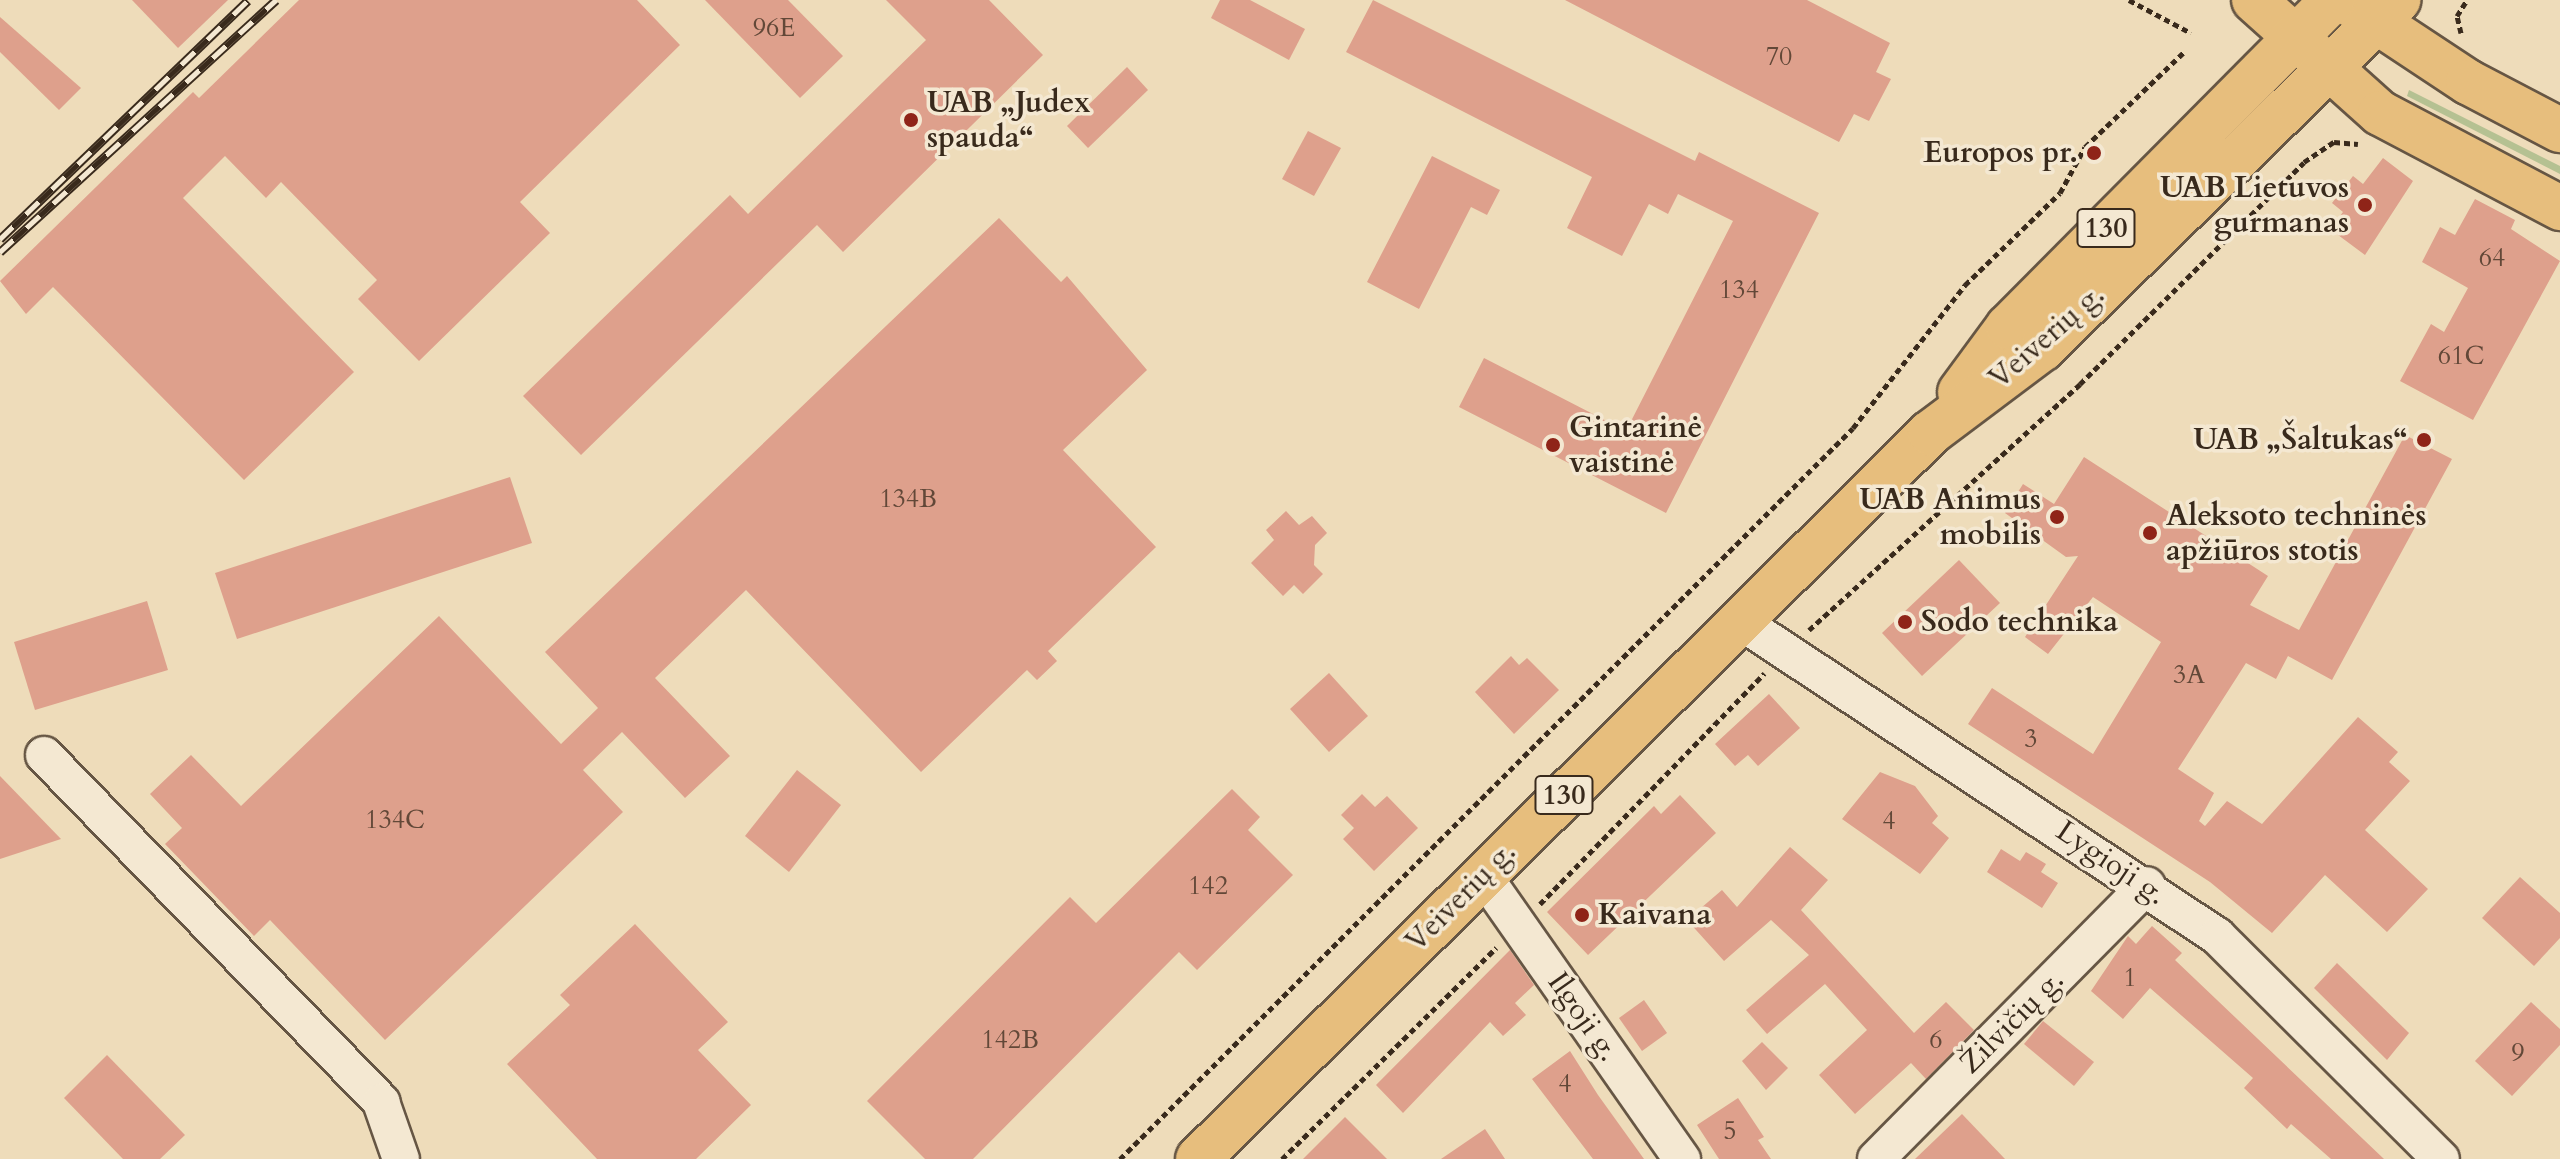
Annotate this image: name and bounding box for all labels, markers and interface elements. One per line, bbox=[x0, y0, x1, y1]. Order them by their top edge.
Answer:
house number: 96E bbox=[753, 12, 795, 44]
house number: 70 bbox=[1766, 41, 1792, 73]
place label: UAB „Judex spauda“ bbox=[927, 85, 1090, 156]
marker: UAB „Judex spauda“ bbox=[902, 111, 920, 129]
place label: Europos pr. bbox=[1923, 135, 2078, 171]
marker: Europos pr. bbox=[2085, 144, 2103, 162]
place label: UAB Lietuvos gurmanas bbox=[2160, 170, 2349, 240]
marker: UAB Lietuvos gurmanas bbox=[2356, 196, 2374, 214]
road number: 130 bbox=[2076, 204, 2136, 252]
house number: 64 bbox=[2479, 242, 2505, 274]
house number: 134 bbox=[1719, 274, 1759, 306]
street label: Veiverių g. bbox=[1982, 277, 2112, 397]
house number: 61C bbox=[2438, 340, 2484, 372]
place label: Gintarinė vaistinė bbox=[1569, 410, 1702, 480]
place label: UAB „Šaltukas“ bbox=[2193, 422, 2408, 458]
marker: UAB „Šaltukas“ bbox=[2415, 431, 2433, 449]
marker: Gintarinė vaistinė bbox=[1544, 436, 1562, 454]
place label: UAB Animus mobilis bbox=[1859, 482, 2041, 552]
house number: 134B bbox=[879, 483, 937, 515]
place label: Aleksoto techninės apžiūros stotis bbox=[2166, 498, 2427, 568]
marker: UAB Animus mobilis bbox=[2048, 508, 2066, 526]
marker: Aleksoto techninės apžiūros stotis bbox=[2141, 524, 2159, 542]
place label: Sodo technika bbox=[1921, 604, 2118, 640]
marker: Sodo technika bbox=[1896, 613, 1914, 631]
house number: 3A bbox=[2173, 659, 2205, 691]
house number: 3 bbox=[2024, 723, 2038, 755]
road number: 130 bbox=[1534, 771, 1594, 819]
house number: 134C bbox=[365, 804, 425, 836]
house number: 4 bbox=[1882, 805, 1896, 837]
street label: Lygioji g. bbox=[2049, 813, 2173, 913]
street label: Veiverių g. bbox=[1398, 834, 1524, 960]
house number: 142 bbox=[1188, 870, 1228, 902]
place label: Kaivana bbox=[1598, 897, 1711, 933]
marker: Kaivana bbox=[1573, 906, 1591, 924]
house number: 1 bbox=[2123, 962, 2137, 994]
street label: Žilvičių g. bbox=[1953, 963, 2071, 1081]
street label: Ilgoji g. bbox=[1539, 966, 1627, 1068]
house number: 142B bbox=[981, 1024, 1039, 1056]
house number: 6 bbox=[1929, 1024, 1943, 1056]
house number: 9 bbox=[2511, 1037, 2525, 1069]
house number: 4 bbox=[1558, 1068, 1572, 1100]
house number: 5 bbox=[1723, 1115, 1737, 1147]

